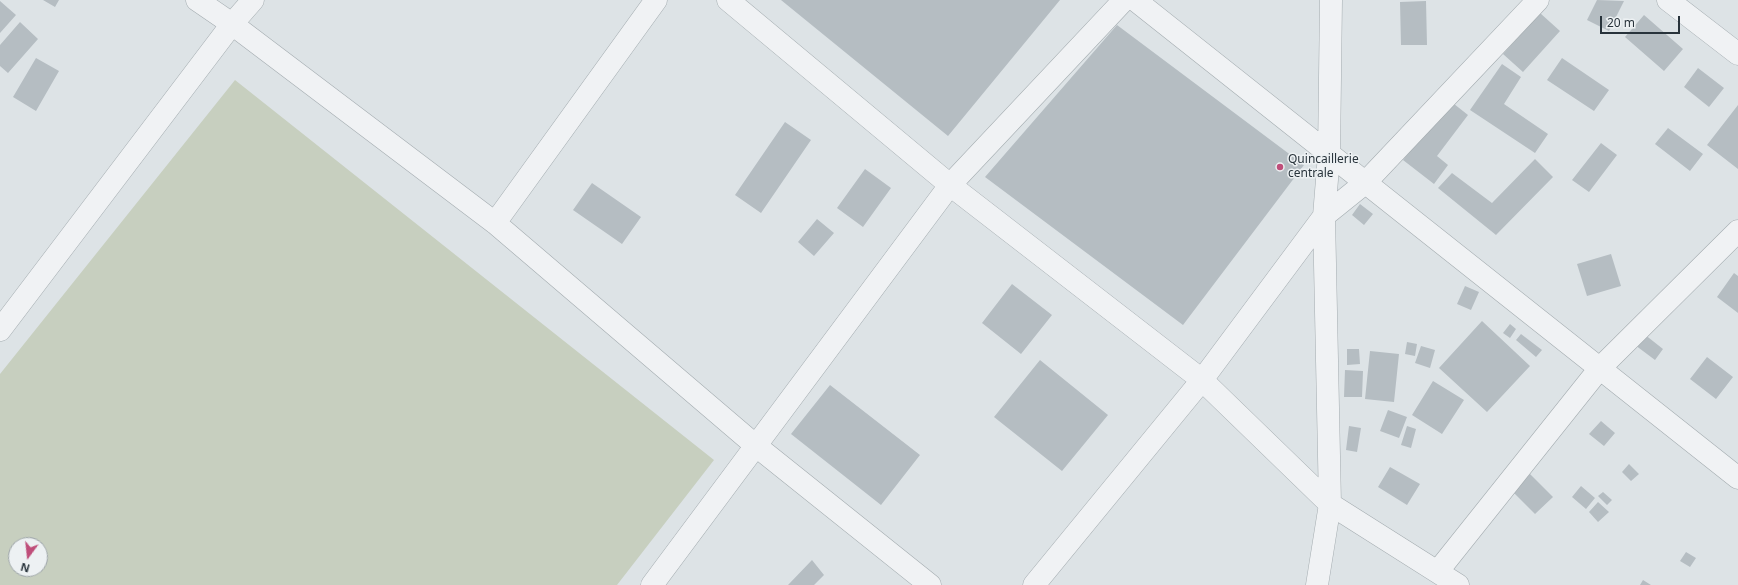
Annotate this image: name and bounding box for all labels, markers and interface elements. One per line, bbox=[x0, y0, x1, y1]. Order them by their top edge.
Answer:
scale bar bbox=[1602, 8, 1682, 34]
text: 20 m bbox=[1607, 14, 1635, 31]
place label: Quincaillerie centrale bbox=[1288, 153, 1359, 181]
marker: Quincaillerie centrale bbox=[1275, 162, 1285, 172]
north arrow bbox=[8, 537, 48, 577]
text: N bbox=[19, 560, 31, 577]

